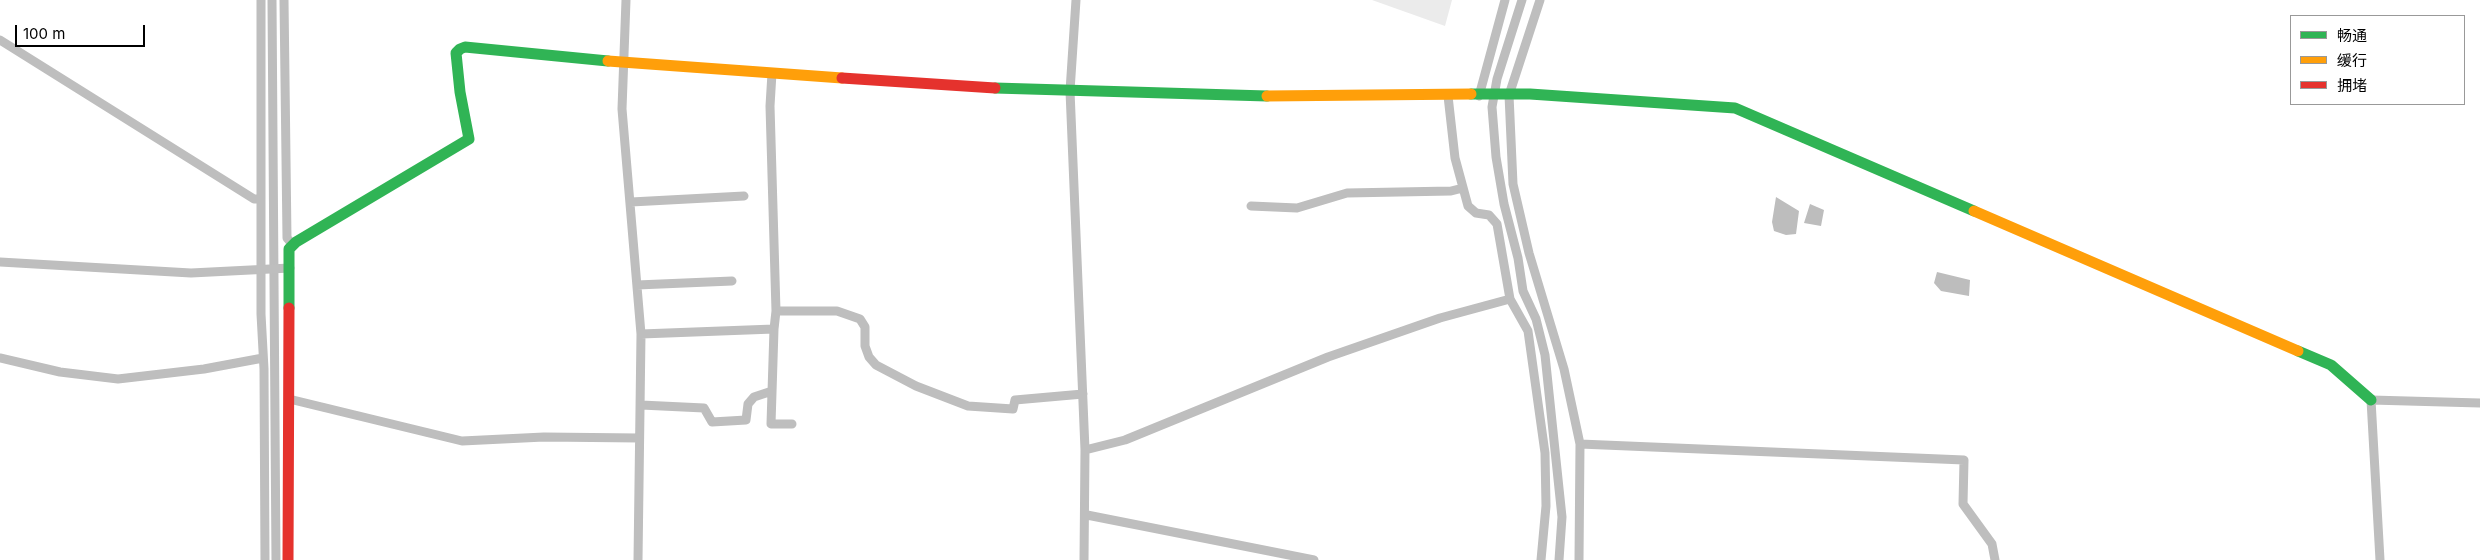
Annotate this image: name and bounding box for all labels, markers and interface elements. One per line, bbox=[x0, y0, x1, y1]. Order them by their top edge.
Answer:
scale bar bbox=[18, 15, 148, 47]
legend bbox=[2290, 15, 2465, 105]
text: 100 m bbox=[23, 24, 65, 43]
text: 畅通 bbox=[2337, 26, 2367, 45]
text: 缓行 bbox=[2337, 51, 2367, 70]
text: 拥堵 bbox=[2337, 76, 2367, 95]

